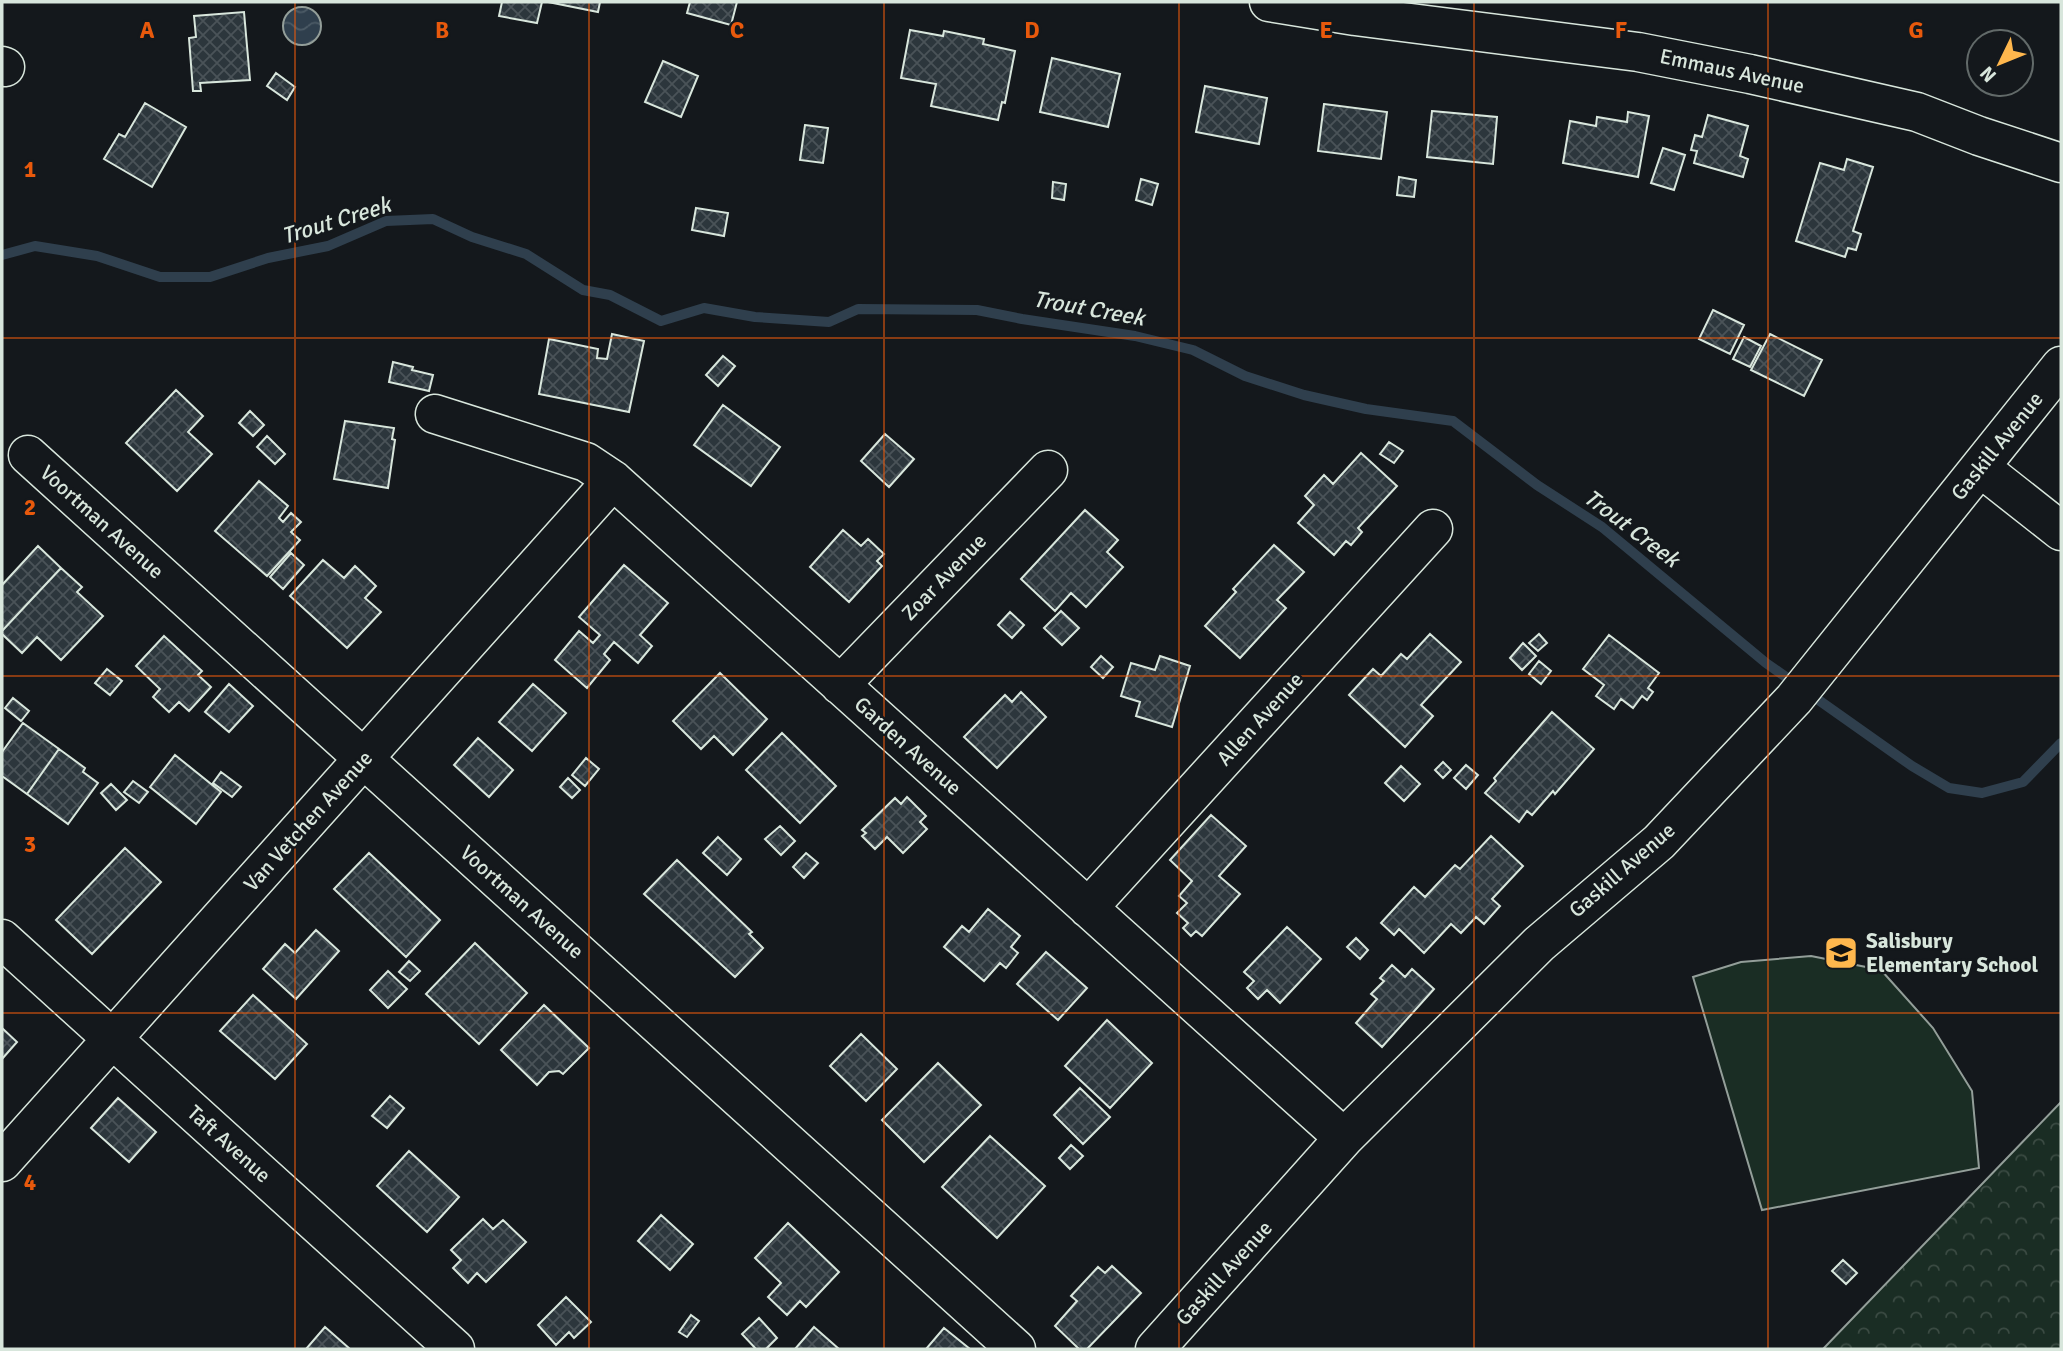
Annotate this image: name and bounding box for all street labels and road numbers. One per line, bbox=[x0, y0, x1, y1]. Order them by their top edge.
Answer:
street label: Emmaus Avenue bbox=[1657, 43, 1807, 99]
street label: Gaskill Avenue bbox=[1945, 387, 2049, 505]
street label: Voortman Avenue bbox=[35, 460, 169, 584]
street label: Zoar Avenue bbox=[896, 528, 992, 626]
street label: Allen Avenue bbox=[1211, 667, 1309, 771]
street label: Garden Avenue bbox=[849, 691, 967, 801]
street label: Van Vetchen Avenue bbox=[238, 745, 378, 897]
street label: Gaskill Avenue bbox=[1564, 817, 1680, 923]
street label: Voortman Avenue bbox=[455, 840, 589, 964]
street label: Taft Avenue bbox=[182, 1100, 276, 1188]
street label: Gaskill Avenue bbox=[1170, 1215, 1278, 1331]

